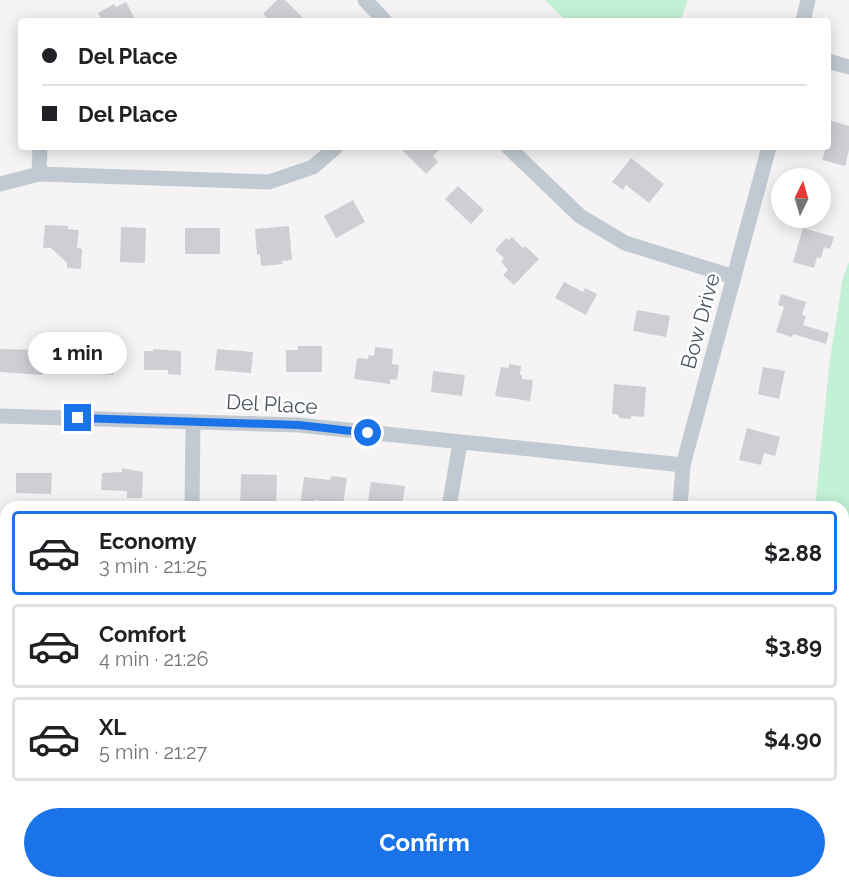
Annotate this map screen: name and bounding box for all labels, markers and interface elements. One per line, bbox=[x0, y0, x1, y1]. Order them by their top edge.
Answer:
text: Del Place bbox=[78, 43, 177, 69]
text: Del Place bbox=[78, 101, 177, 127]
north arrow bbox=[771, 168, 831, 228]
map controls bbox=[771, 168, 831, 228]
street label: Bow Drive bbox=[675, 270, 725, 372]
callout: 1 min bbox=[28, 331, 128, 373]
text: 1 min bbox=[52, 341, 103, 365]
street label: Del Place bbox=[226, 389, 318, 419]
route end bbox=[64, 404, 91, 431]
route start bbox=[354, 419, 381, 446]
icon: car bbox=[27, 526, 81, 580]
text: Economy bbox=[99, 528, 197, 554]
text: $2.88 bbox=[764, 540, 822, 566]
text: 3 min · 21:25 bbox=[99, 554, 207, 578]
icon: car bbox=[27, 619, 81, 673]
text: Comfort bbox=[99, 621, 186, 647]
text: $3.89 bbox=[765, 633, 822, 659]
text: 4 min · 21:26 bbox=[99, 647, 209, 671]
icon: car bbox=[27, 712, 81, 766]
text: XL bbox=[99, 714, 126, 740]
text: $4.90 bbox=[764, 726, 822, 752]
text: 5 min · 21:27 bbox=[99, 740, 207, 764]
button: Confirm bbox=[24, 808, 825, 877]

